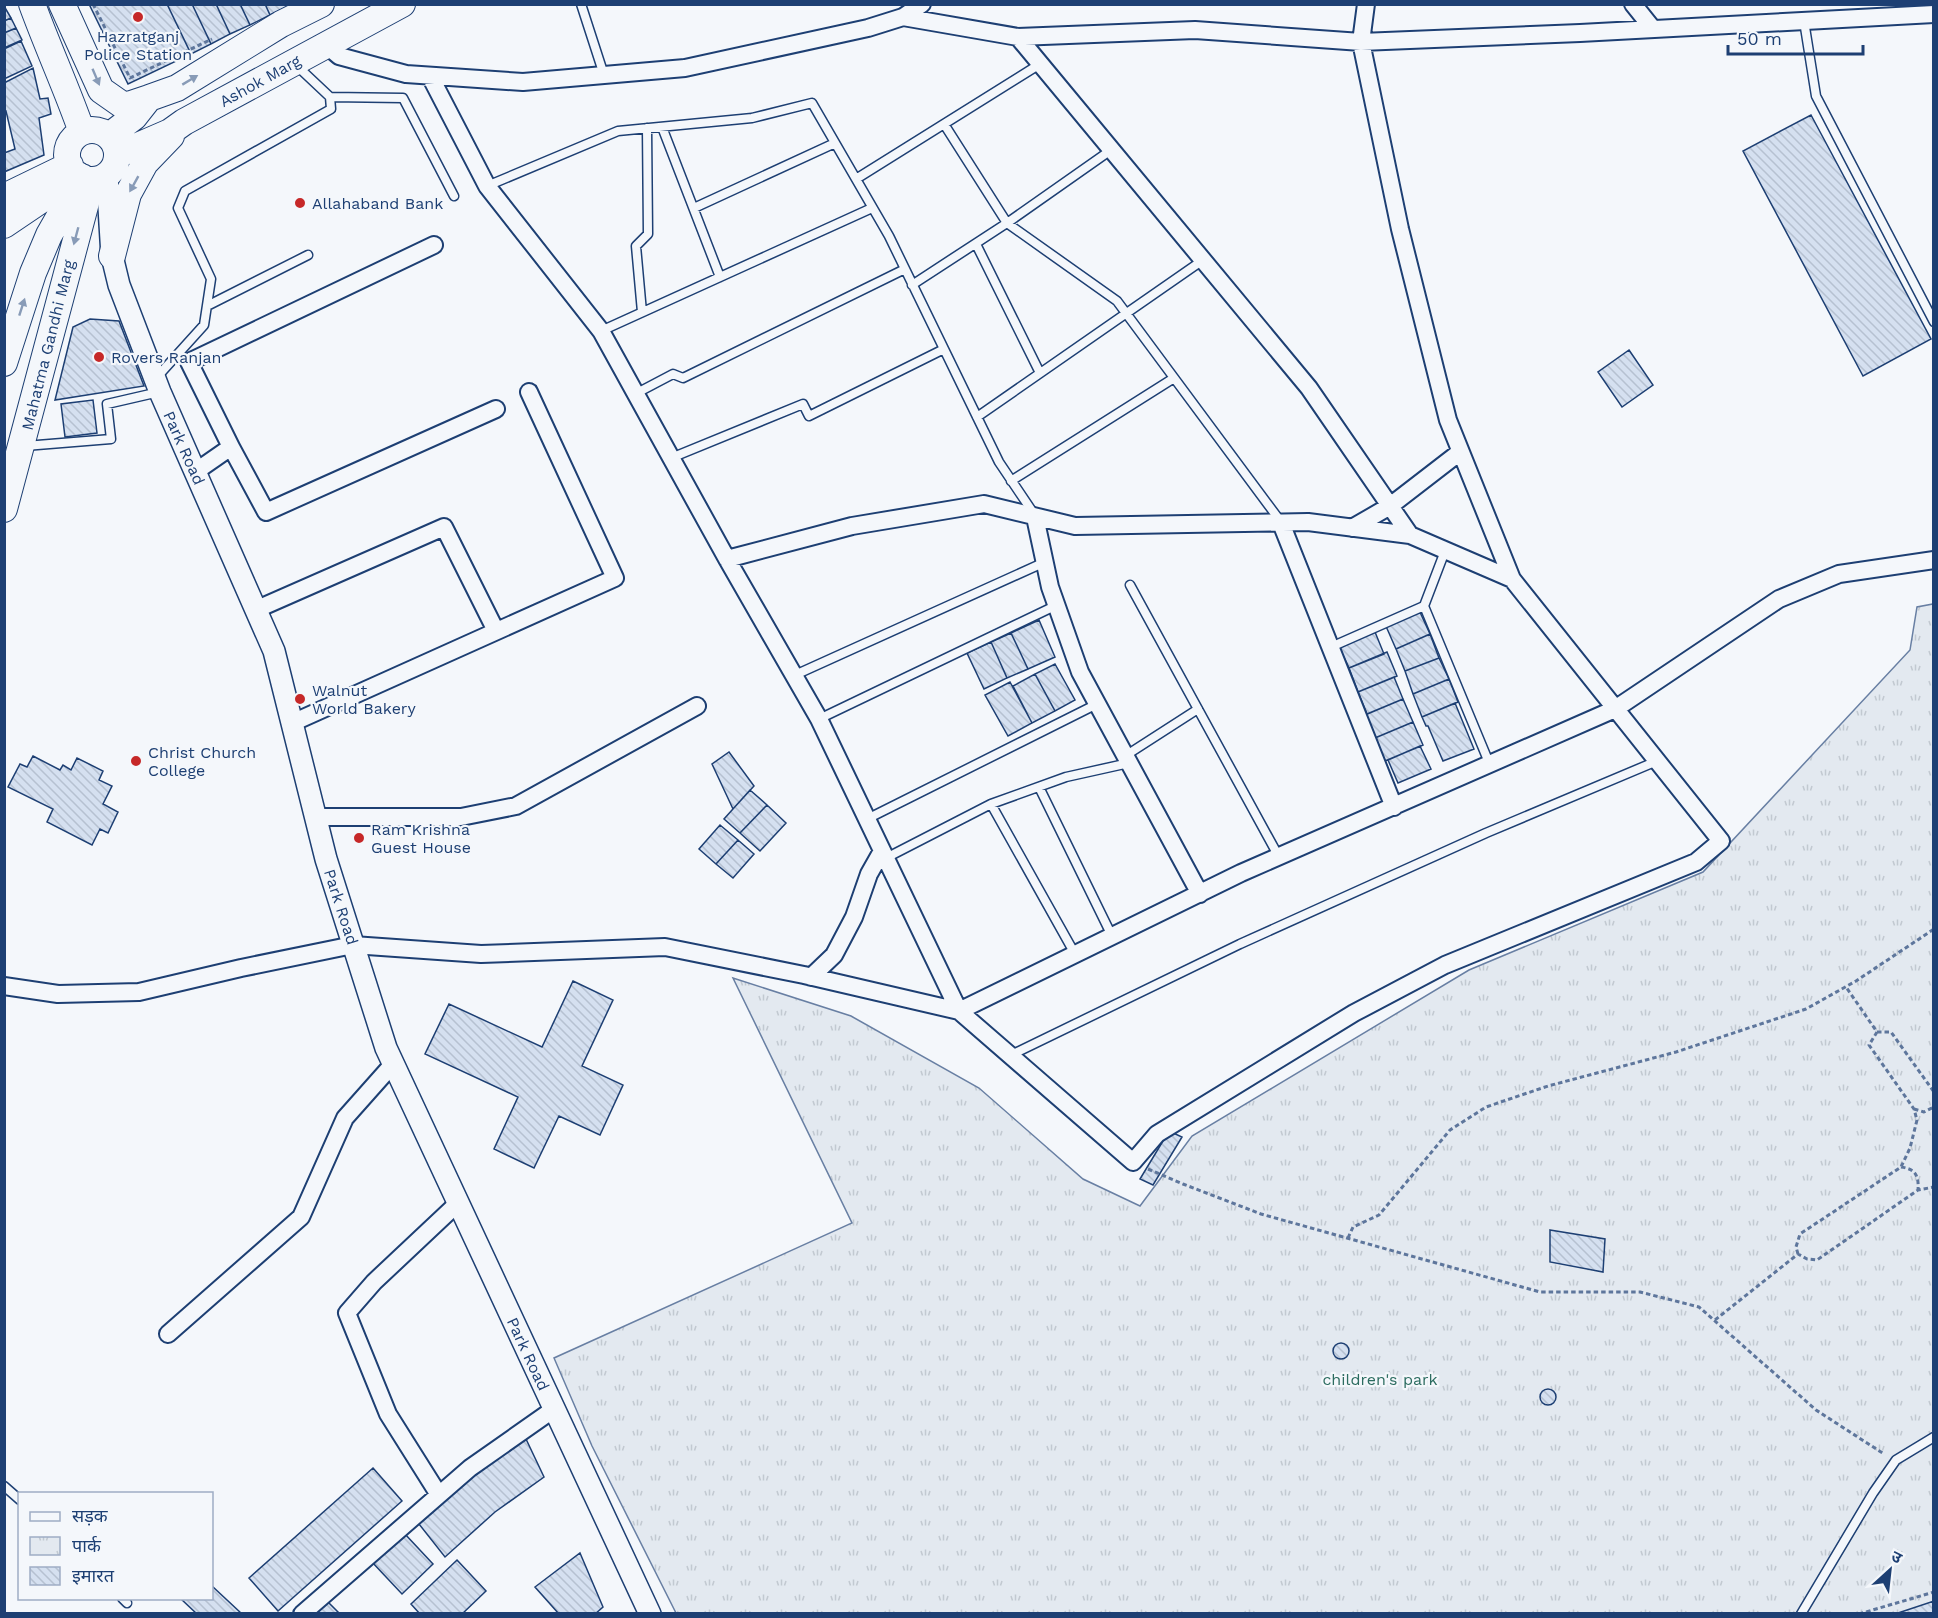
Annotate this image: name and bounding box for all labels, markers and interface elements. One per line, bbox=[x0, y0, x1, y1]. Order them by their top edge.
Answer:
marker: Hazratganj Police Station bbox=[131, 10, 145, 24]
scale bar bbox=[1728, 18, 1863, 56]
place label: Hazratganj Police Station bbox=[84, 27, 192, 64]
text: 50 m bbox=[1737, 28, 1782, 49]
street label: Ashok Marg bbox=[216, 51, 304, 111]
one-way arrow bbox=[91, 68, 100, 85]
one-way arrow bbox=[182, 75, 198, 86]
one-way arrow bbox=[129, 176, 139, 193]
place label: Allahaband Bank bbox=[312, 194, 443, 213]
marker: Allahaband Bank bbox=[293, 196, 307, 210]
one-way arrow bbox=[71, 227, 81, 245]
street label: Mahatma Gandhi Marg bbox=[18, 257, 78, 432]
one-way arrow bbox=[18, 298, 28, 316]
place label: Rovers Ranjan bbox=[111, 348, 221, 367]
marker: Rovers Ranjan bbox=[92, 350, 106, 364]
street label: Park Road bbox=[159, 408, 209, 488]
place label: Walnut World Bakery bbox=[312, 681, 416, 718]
marker: Walnut World Bakery bbox=[293, 692, 307, 706]
place label: Christ Church College bbox=[148, 743, 256, 780]
marker: Christ Church College bbox=[129, 754, 143, 768]
place label: Ram Krishna Guest House bbox=[371, 820, 471, 857]
marker: Ram Krishna Guest House bbox=[352, 831, 366, 845]
street label: Park Road bbox=[320, 867, 362, 947]
street label: Park Road bbox=[503, 1314, 553, 1394]
park label: children's park bbox=[1322, 1370, 1438, 1389]
legend bbox=[18, 1492, 213, 1600]
text: सड़क bbox=[72, 1505, 109, 1526]
text: पार्क bbox=[72, 1535, 102, 1556]
north arrow bbox=[1860, 1540, 1920, 1600]
text: उ bbox=[1888, 1546, 1906, 1568]
text: इमारत bbox=[72, 1565, 115, 1586]

